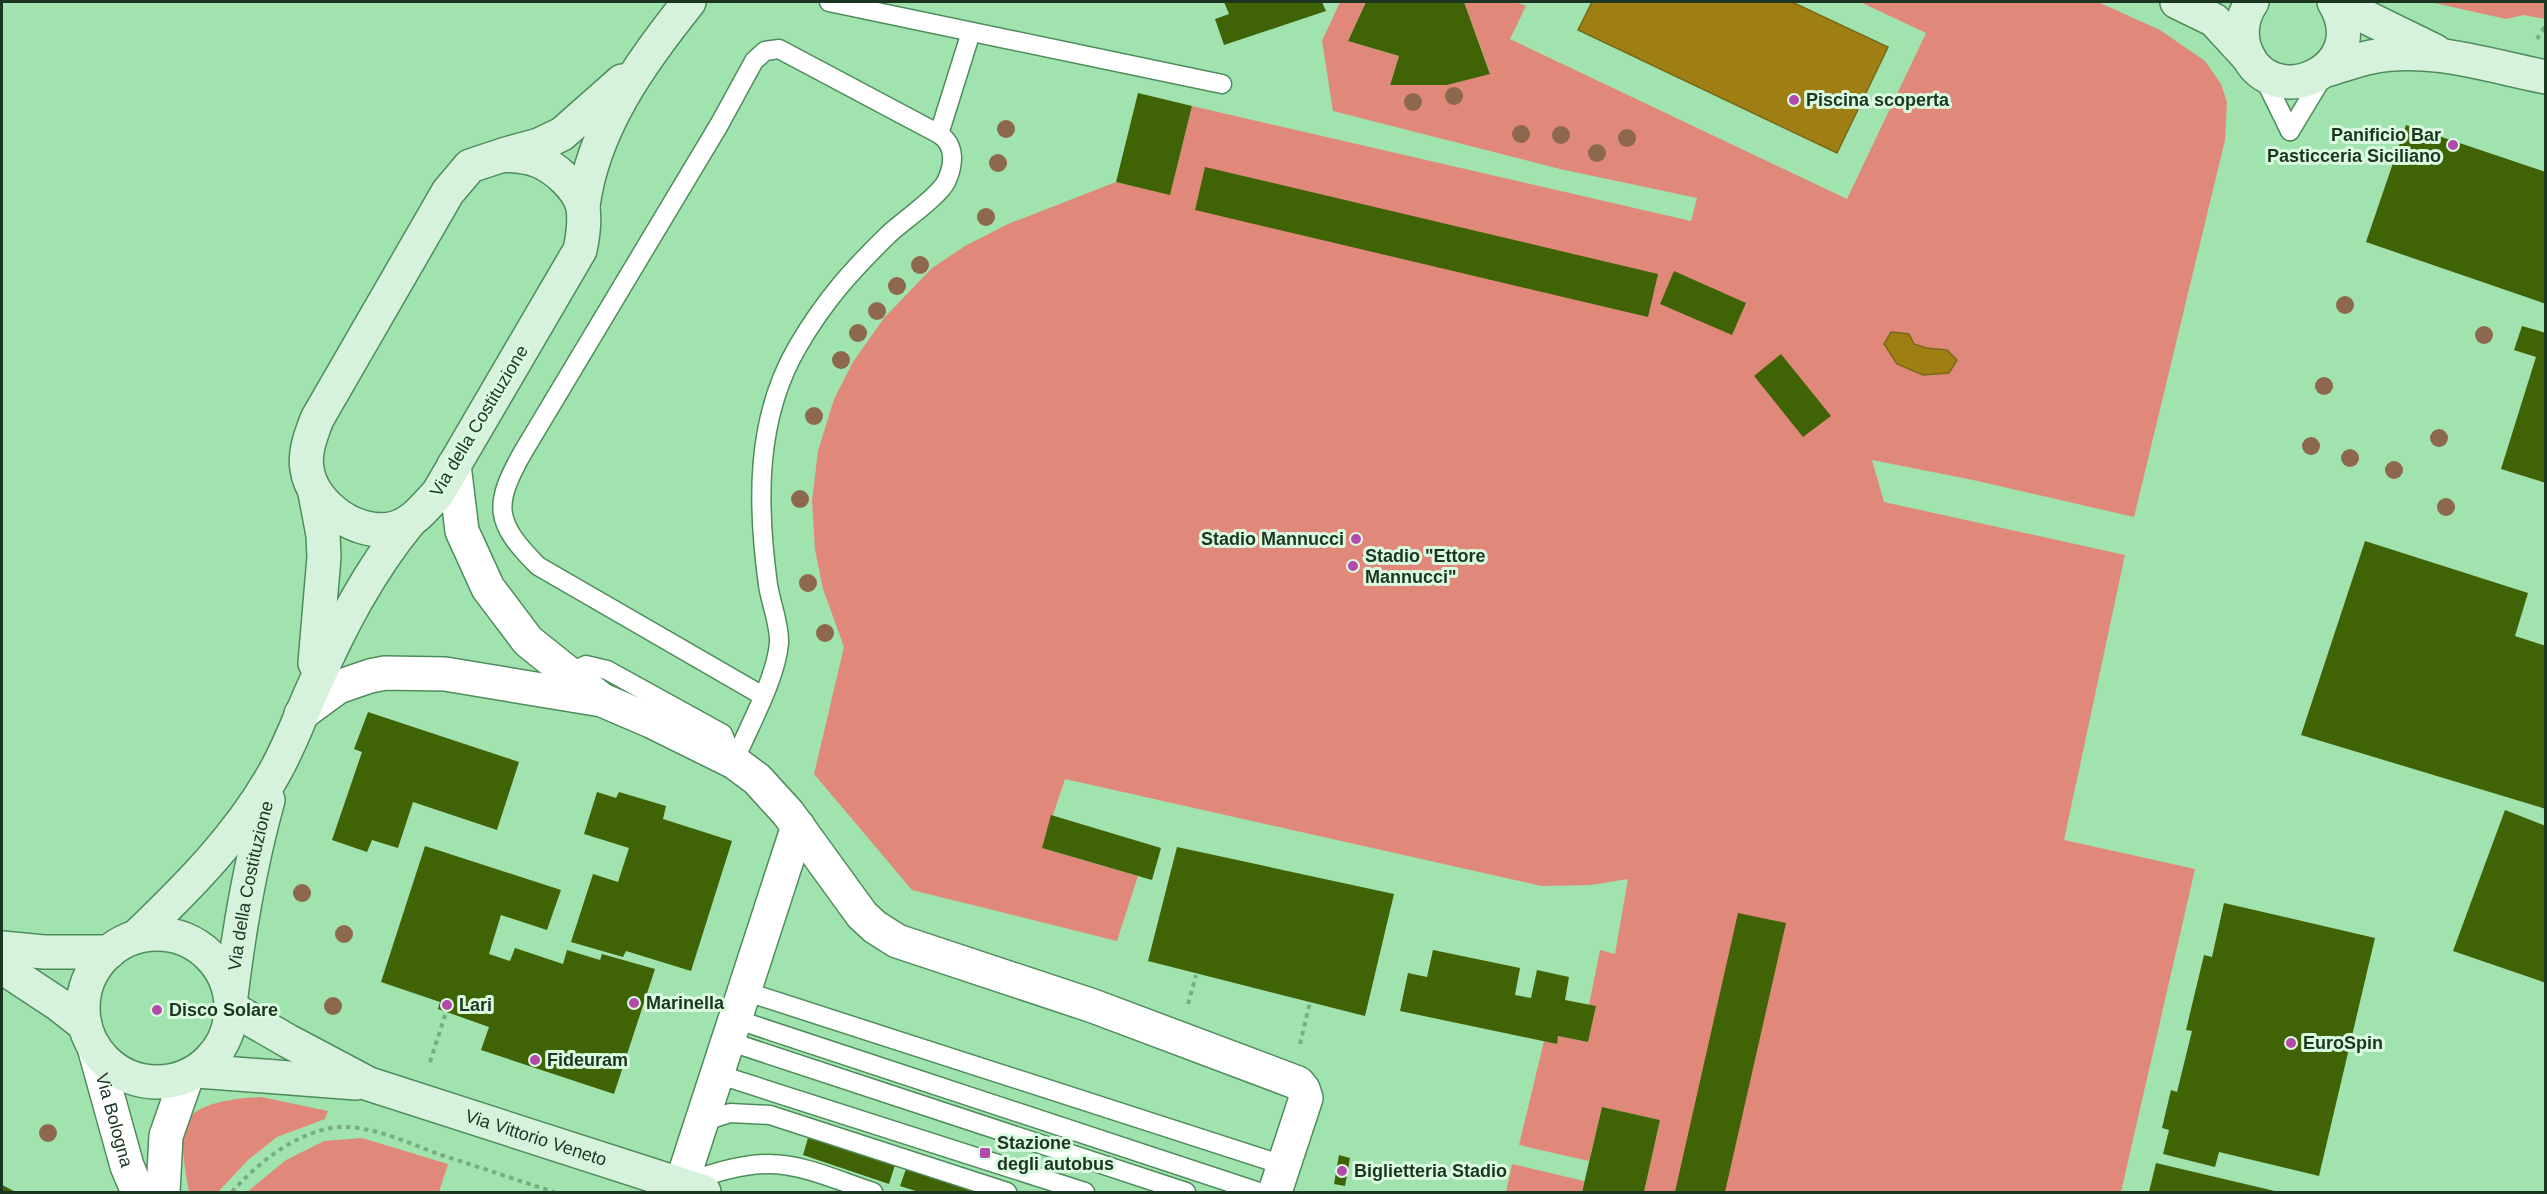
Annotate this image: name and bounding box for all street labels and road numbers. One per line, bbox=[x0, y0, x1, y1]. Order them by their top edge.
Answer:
street label: Via della Costituzione bbox=[426, 342, 532, 500]
street label: Via della Costituzione bbox=[224, 799, 277, 972]
street label: Via Bologna bbox=[92, 1071, 137, 1171]
street label: Via Vittorio Veneto bbox=[463, 1106, 609, 1170]

